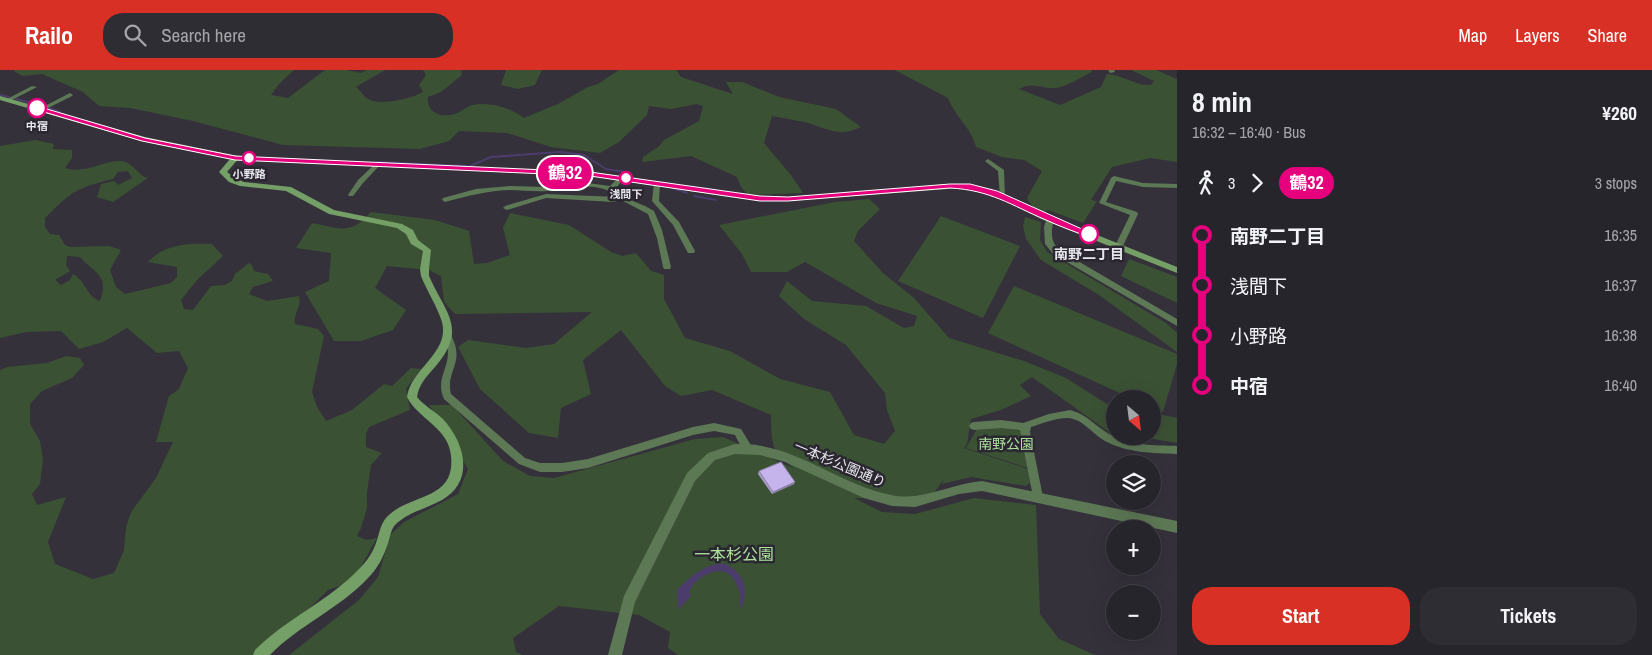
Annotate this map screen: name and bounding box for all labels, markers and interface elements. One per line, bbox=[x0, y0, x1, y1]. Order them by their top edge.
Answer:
search box bbox=[103, 13, 453, 58]
text: Railo bbox=[25, 19, 73, 51]
icon: search bbox=[121, 21, 149, 49]
text: Search here bbox=[161, 22, 246, 48]
text: Map bbox=[1459, 23, 1487, 48]
text: Layers bbox=[1515, 23, 1560, 48]
text: Share bbox=[1588, 23, 1627, 48]
text: 8 min bbox=[1192, 83, 1252, 121]
marker: 中宿 bbox=[27, 98, 47, 118]
text: ¥260 bbox=[1602, 100, 1637, 126]
place label: 中宿 bbox=[26, 119, 48, 133]
text: 16:32 – 16:40 · Bus bbox=[1192, 121, 1306, 143]
marker: 小野路 bbox=[242, 151, 256, 165]
line badge: 鶴32 bbox=[536, 157, 594, 189]
text: 鶴32 bbox=[548, 160, 582, 185]
place label: 小野路 bbox=[233, 167, 266, 181]
icon: walk bbox=[1192, 169, 1220, 197]
icon: forward bbox=[1243, 169, 1271, 197]
text: 鶴32 bbox=[1289, 170, 1324, 195]
marker: 浅間下 bbox=[619, 171, 633, 185]
text: 3 bbox=[1228, 172, 1235, 194]
text: 3 stops bbox=[1595, 172, 1637, 194]
place label: 浅間下 bbox=[610, 187, 643, 201]
text: 南野二丁目 bbox=[1230, 223, 1325, 249]
marker: 南野二丁目 bbox=[1079, 224, 1099, 244]
text: 16:35 bbox=[1604, 224, 1637, 246]
place label: 南野二丁目 bbox=[1054, 245, 1124, 263]
text: 浅間下 bbox=[1230, 273, 1287, 299]
text: 16:37 bbox=[1604, 274, 1637, 296]
text: 小野路 bbox=[1230, 323, 1287, 349]
text: 16:38 bbox=[1604, 324, 1637, 346]
text: 中宿 bbox=[1230, 373, 1268, 399]
text: 16:40 bbox=[1604, 374, 1637, 396]
north arrow bbox=[1106, 390, 1161, 445]
map controls bbox=[1106, 390, 1161, 640]
park label: 南野公園 bbox=[978, 435, 1034, 453]
street label: 一本杉公園通り bbox=[791, 437, 889, 491]
button: layers bbox=[1106, 455, 1161, 510]
button: + bbox=[1106, 520, 1161, 575]
park label: 一本杉公園 bbox=[694, 543, 774, 565]
button: − bbox=[1106, 585, 1161, 640]
button: Start bbox=[1192, 587, 1410, 645]
button: Tickets bbox=[1420, 587, 1637, 645]

